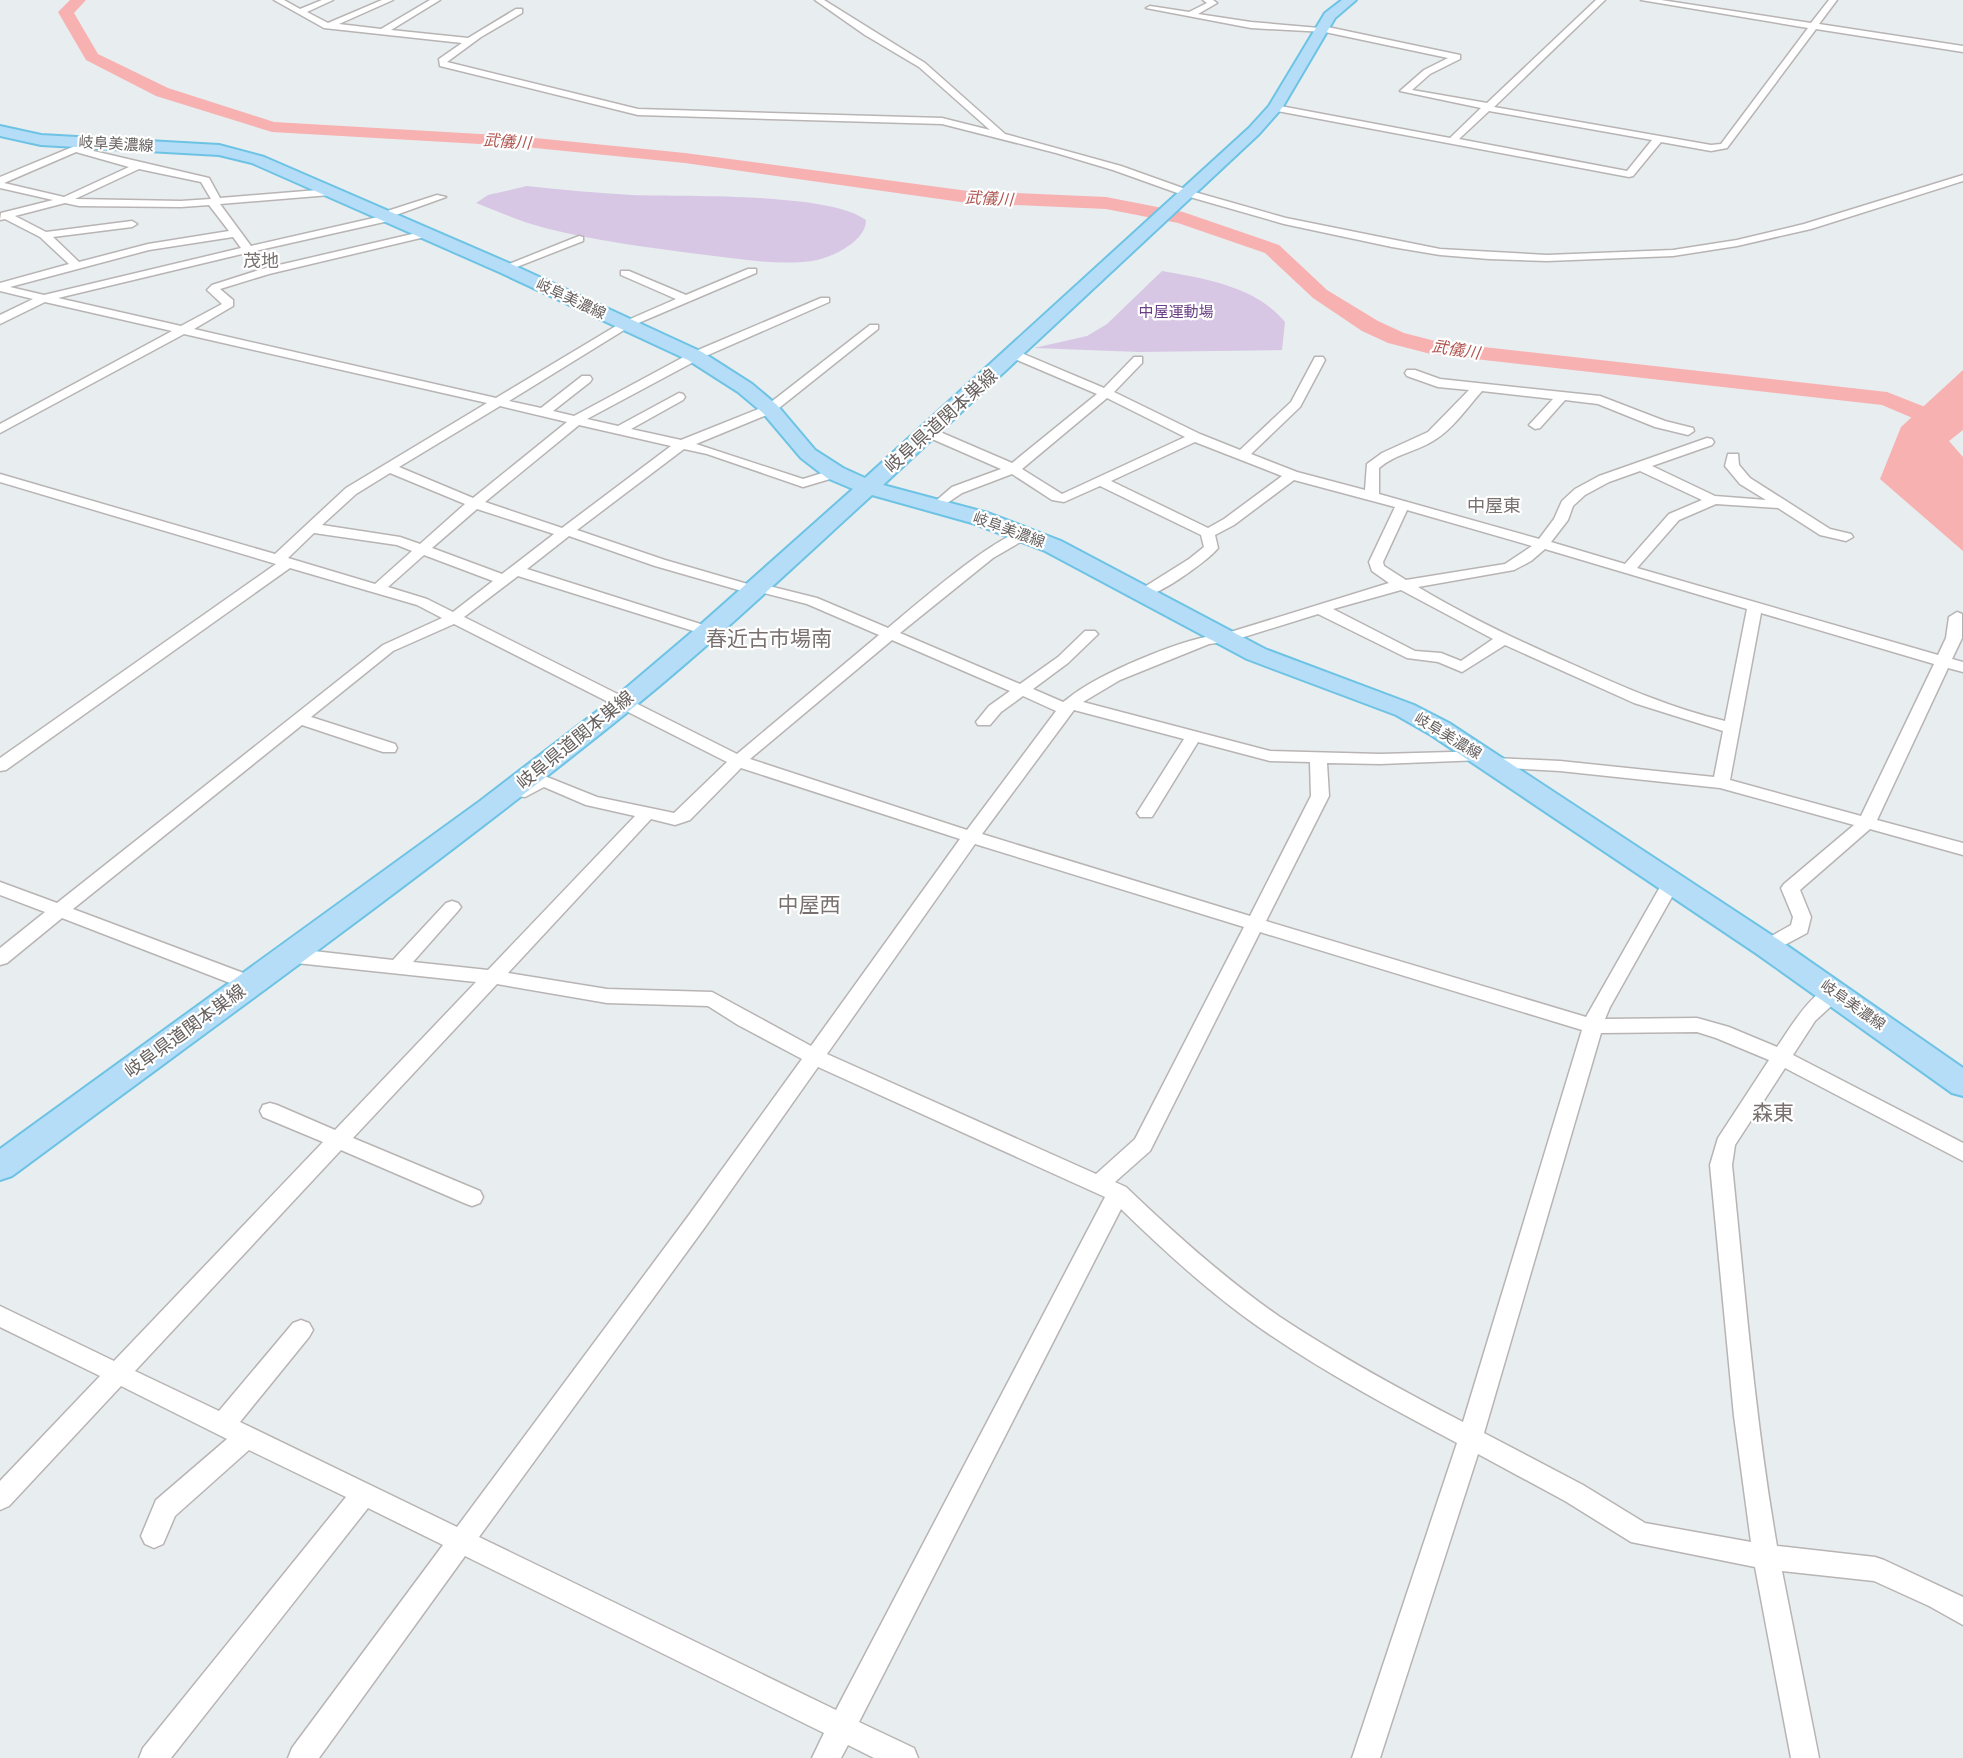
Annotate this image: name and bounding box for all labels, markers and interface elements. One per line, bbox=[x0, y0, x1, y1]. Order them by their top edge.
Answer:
water label: 武儀川 bbox=[482, 130, 534, 153]
street label: 岐阜美濃線 bbox=[78, 132, 154, 155]
water label: 武儀川 bbox=[965, 188, 1015, 209]
district label: 茂地 bbox=[243, 250, 279, 272]
street label: 岐阜美濃線 bbox=[533, 274, 609, 323]
park label: 中屋運動場 bbox=[1138, 302, 1214, 321]
water label: 武儀川 bbox=[1431, 336, 1483, 363]
street label: 岐阜県道関本巣線 bbox=[880, 365, 1002, 477]
district label: 中屋東 bbox=[1467, 495, 1521, 517]
street label: 岐阜美濃線 bbox=[971, 508, 1048, 551]
district label: 春近古市場南 bbox=[706, 626, 832, 651]
street label: 岐阜県道関本巣線 bbox=[512, 686, 638, 794]
street label: 岐阜美濃線 bbox=[1411, 708, 1485, 763]
district label: 中屋西 bbox=[778, 892, 841, 917]
street label: 岐阜美濃線 bbox=[1817, 975, 1889, 1034]
street label: 岐阜県道関本巣線 bbox=[120, 980, 250, 1082]
district label: 森東 bbox=[1752, 1100, 1794, 1125]

